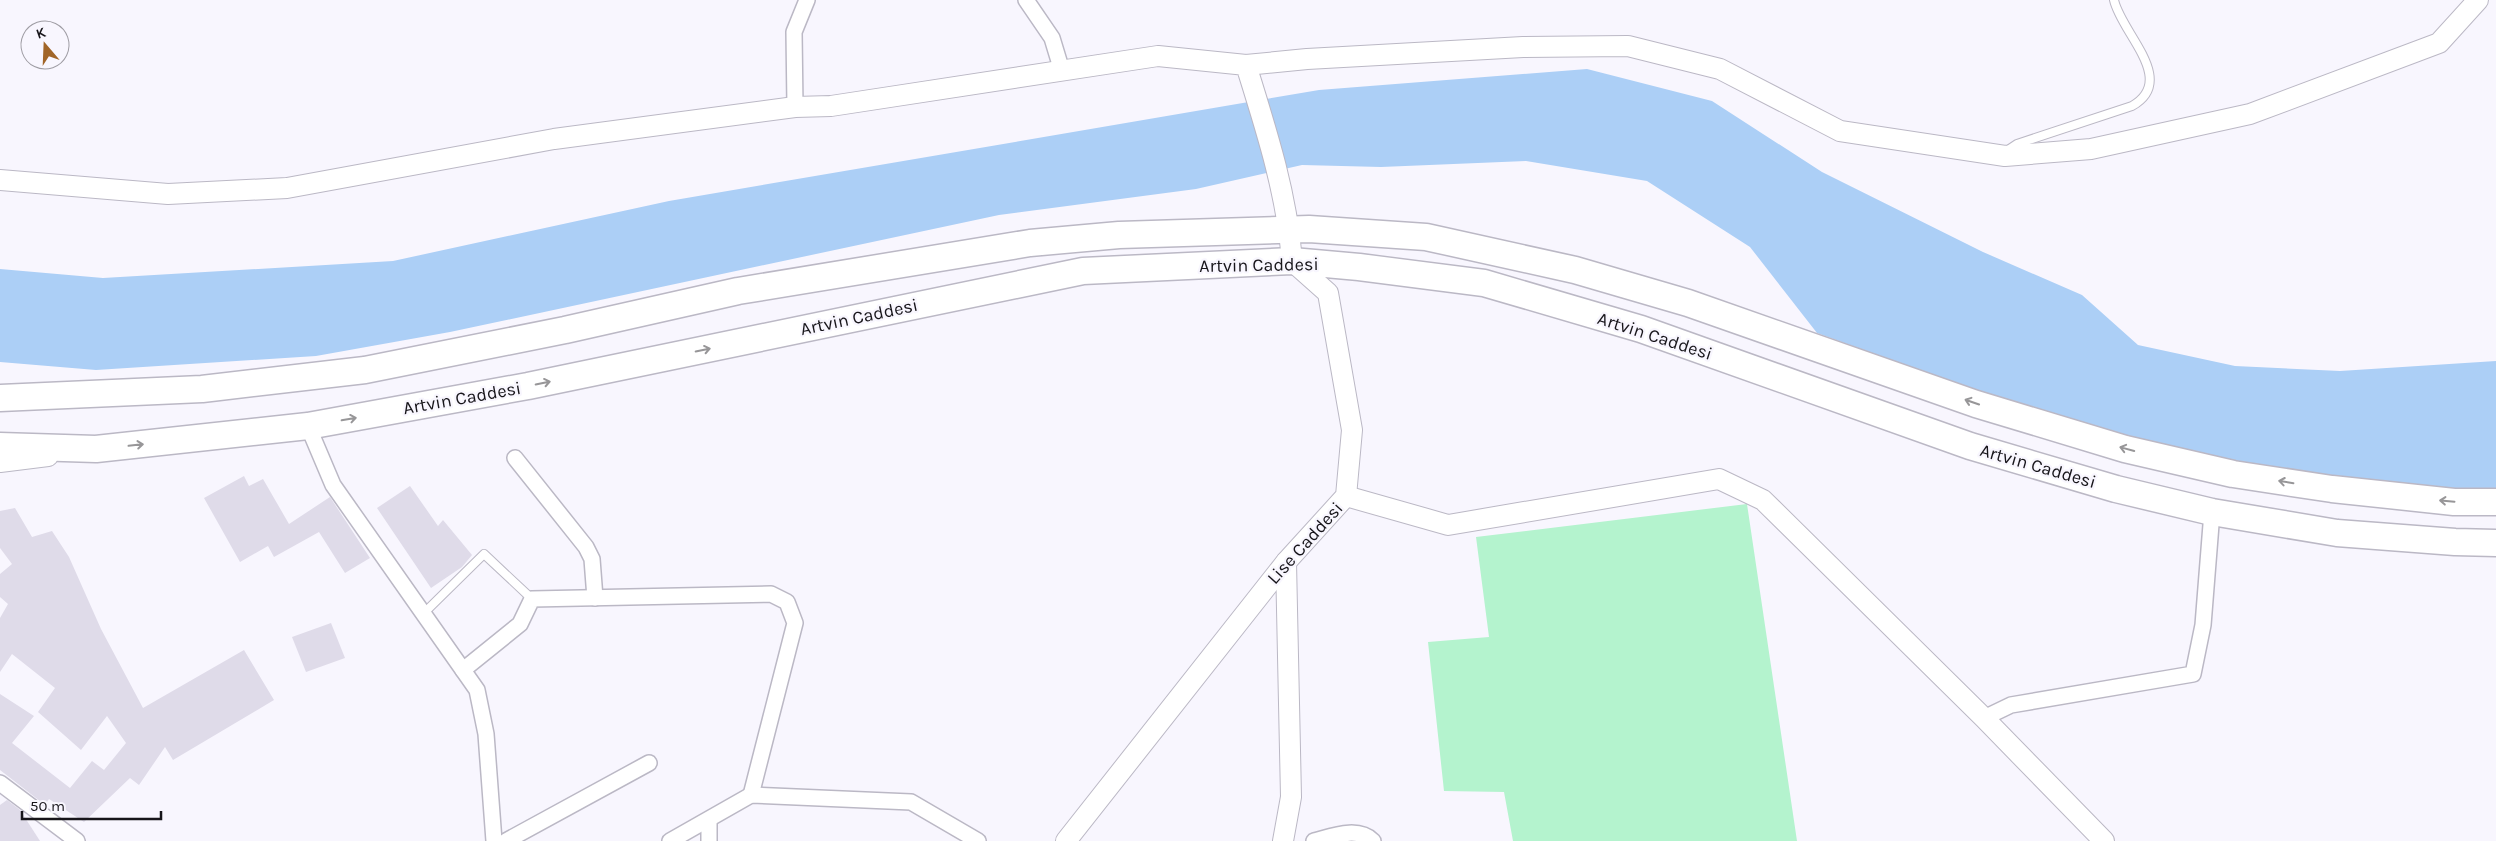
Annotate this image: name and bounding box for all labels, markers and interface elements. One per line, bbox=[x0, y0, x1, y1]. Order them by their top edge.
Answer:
north arrow bbox=[20, 20, 70, 70]
text: K bbox=[34, 23, 49, 43]
street label: Artvin Caddesi bbox=[1199, 253, 1319, 277]
street label: Artvin Caddesi bbox=[798, 294, 920, 340]
street label: Artvin Caddesi bbox=[1595, 307, 1715, 365]
one-way arrow bbox=[694, 345, 710, 354]
street label: Artvin Caddesi bbox=[401, 377, 523, 419]
one-way arrow bbox=[535, 377, 551, 387]
one-way arrow bbox=[1964, 397, 1980, 406]
one-way arrow bbox=[341, 413, 357, 423]
street label: Artvin Caddesi bbox=[1978, 439, 2098, 493]
one-way arrow bbox=[128, 440, 144, 450]
one-way arrow bbox=[2119, 444, 2135, 454]
one-way arrow bbox=[2278, 477, 2294, 487]
street label: Lise Caddesi bbox=[1262, 497, 1348, 589]
one-way arrow bbox=[2440, 497, 2456, 506]
scale bar bbox=[22, 788, 161, 820]
text: 50 m bbox=[30, 797, 65, 815]

